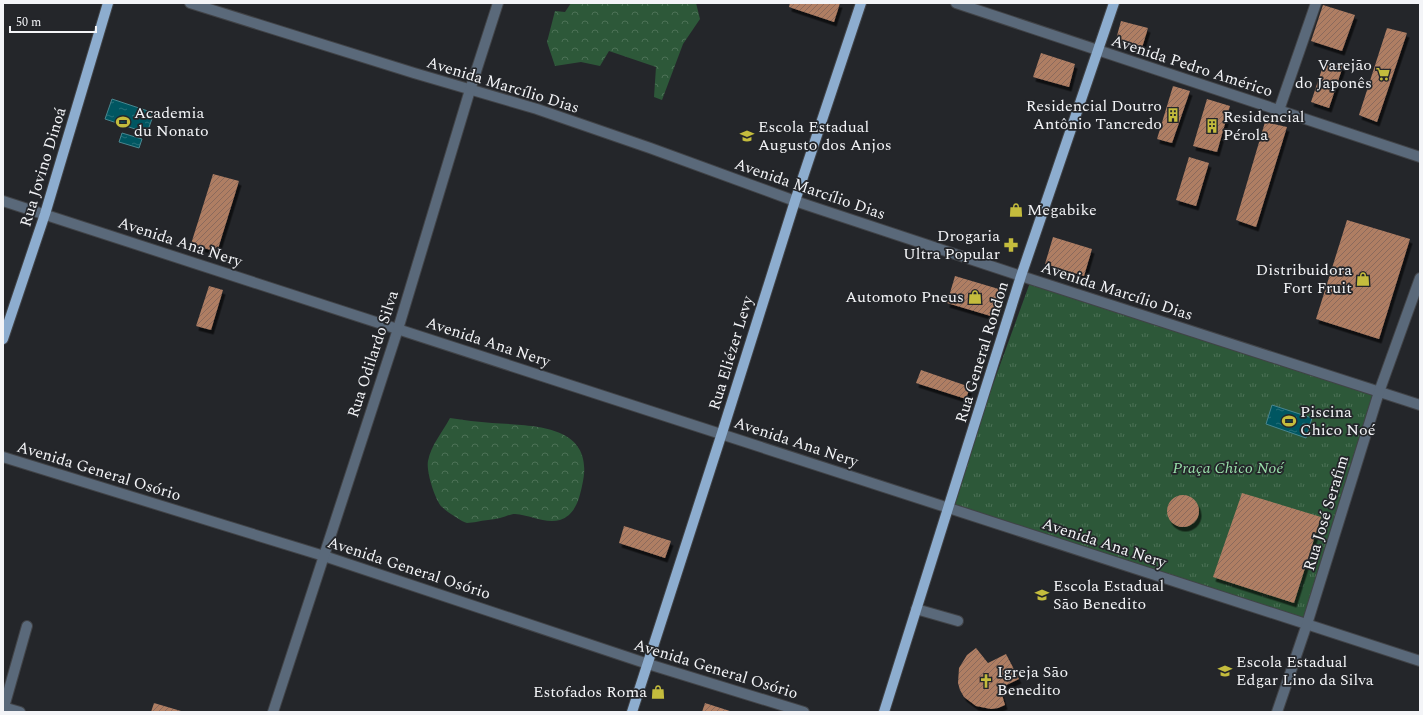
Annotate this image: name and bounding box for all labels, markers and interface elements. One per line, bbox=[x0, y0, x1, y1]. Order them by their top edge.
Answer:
scale bar bbox=[10, 8, 96, 34]
text: 50 m bbox=[16, 13, 41, 32]
street label: Avenida Pedro Américo bbox=[1108, 29, 1276, 103]
street label: Avenida Marcílio Dias bbox=[424, 50, 582, 120]
place label: Varejão do Japonês bbox=[1295, 53, 1372, 95]
supermarket icon: Varejão do Japonês bbox=[1375, 66, 1391, 82]
place label: Residencial Doutro Antônio Tancredo bbox=[1026, 94, 1162, 136]
place label: Academia du Nonato bbox=[134, 101, 209, 143]
street label: Rua Jovino Dinoá bbox=[13, 104, 73, 230]
place label: Residencial Pérola bbox=[1223, 105, 1304, 147]
building icon: Residencial Doutro Antônio Tancredo bbox=[1165, 107, 1181, 123]
sports icon: Academia du Nonato bbox=[115, 114, 131, 130]
place label: Escola Estadual Augusto dos Anjos bbox=[758, 115, 892, 157]
building icon: Residencial Pérola bbox=[1204, 118, 1220, 134]
school or university icon: Escola Estadual Augusto dos Anjos bbox=[739, 128, 755, 144]
street label: Avenida Marcílio Dias bbox=[731, 152, 889, 226]
place label: Megabike bbox=[1027, 198, 1097, 222]
shop icon: Megabike bbox=[1008, 202, 1024, 218]
street label: Avenida Ana Nery bbox=[115, 211, 246, 274]
place label: Drogaria Ultra Popular bbox=[903, 224, 1000, 266]
pharmacy icon: Drogaria Ultra Popular bbox=[1003, 237, 1019, 253]
street label: Avenida Marcílio Dias bbox=[1038, 255, 1196, 327]
place label: Distribuidora Fort Fruit bbox=[1256, 258, 1352, 300]
shop icon: Distribuidora Fort Fruit bbox=[1355, 271, 1371, 287]
street label: Rua General Rondon bbox=[949, 278, 1015, 426]
place label: Automoto Pneus bbox=[845, 285, 964, 309]
street label: Rua Odilardo Silva bbox=[341, 287, 405, 421]
shop icon: Automoto Pneus bbox=[967, 289, 983, 305]
street label: Rua Eliézer Levy bbox=[702, 292, 760, 413]
street label: Avenida Ana Nery bbox=[423, 311, 554, 374]
place label: Piscina Chico Noé bbox=[1300, 400, 1376, 442]
street label: Avenida Ana Nery bbox=[731, 411, 862, 474]
sports icon: Piscina Chico Noé bbox=[1281, 413, 1297, 429]
street label: Avenida General Osório bbox=[14, 435, 184, 507]
street label: Rua José Serafim bbox=[1297, 452, 1355, 574]
park label: Praça Chico Noé bbox=[1173, 456, 1285, 480]
street label: Avenida Ana Nery bbox=[1039, 512, 1170, 575]
street label: Avenida General Osório bbox=[324, 530, 494, 606]
place label: Escola Estadual São Benedito bbox=[1053, 574, 1164, 616]
school or university icon: Escola Estadual São Benedito bbox=[1034, 587, 1050, 603]
street label: Avenida General Osório bbox=[631, 633, 801, 705]
place label: Escola Estadual Edgar Lino da Silva bbox=[1236, 650, 1374, 692]
place label: Igreja São Benedito bbox=[997, 660, 1068, 702]
school or university icon: Escola Estadual Edgar Lino da Silva bbox=[1217, 663, 1233, 679]
church icon: Igreja São Benedito bbox=[978, 673, 994, 689]
place label: Estofados Roma bbox=[533, 680, 647, 704]
shop icon: Estofados Roma bbox=[650, 684, 666, 700]

